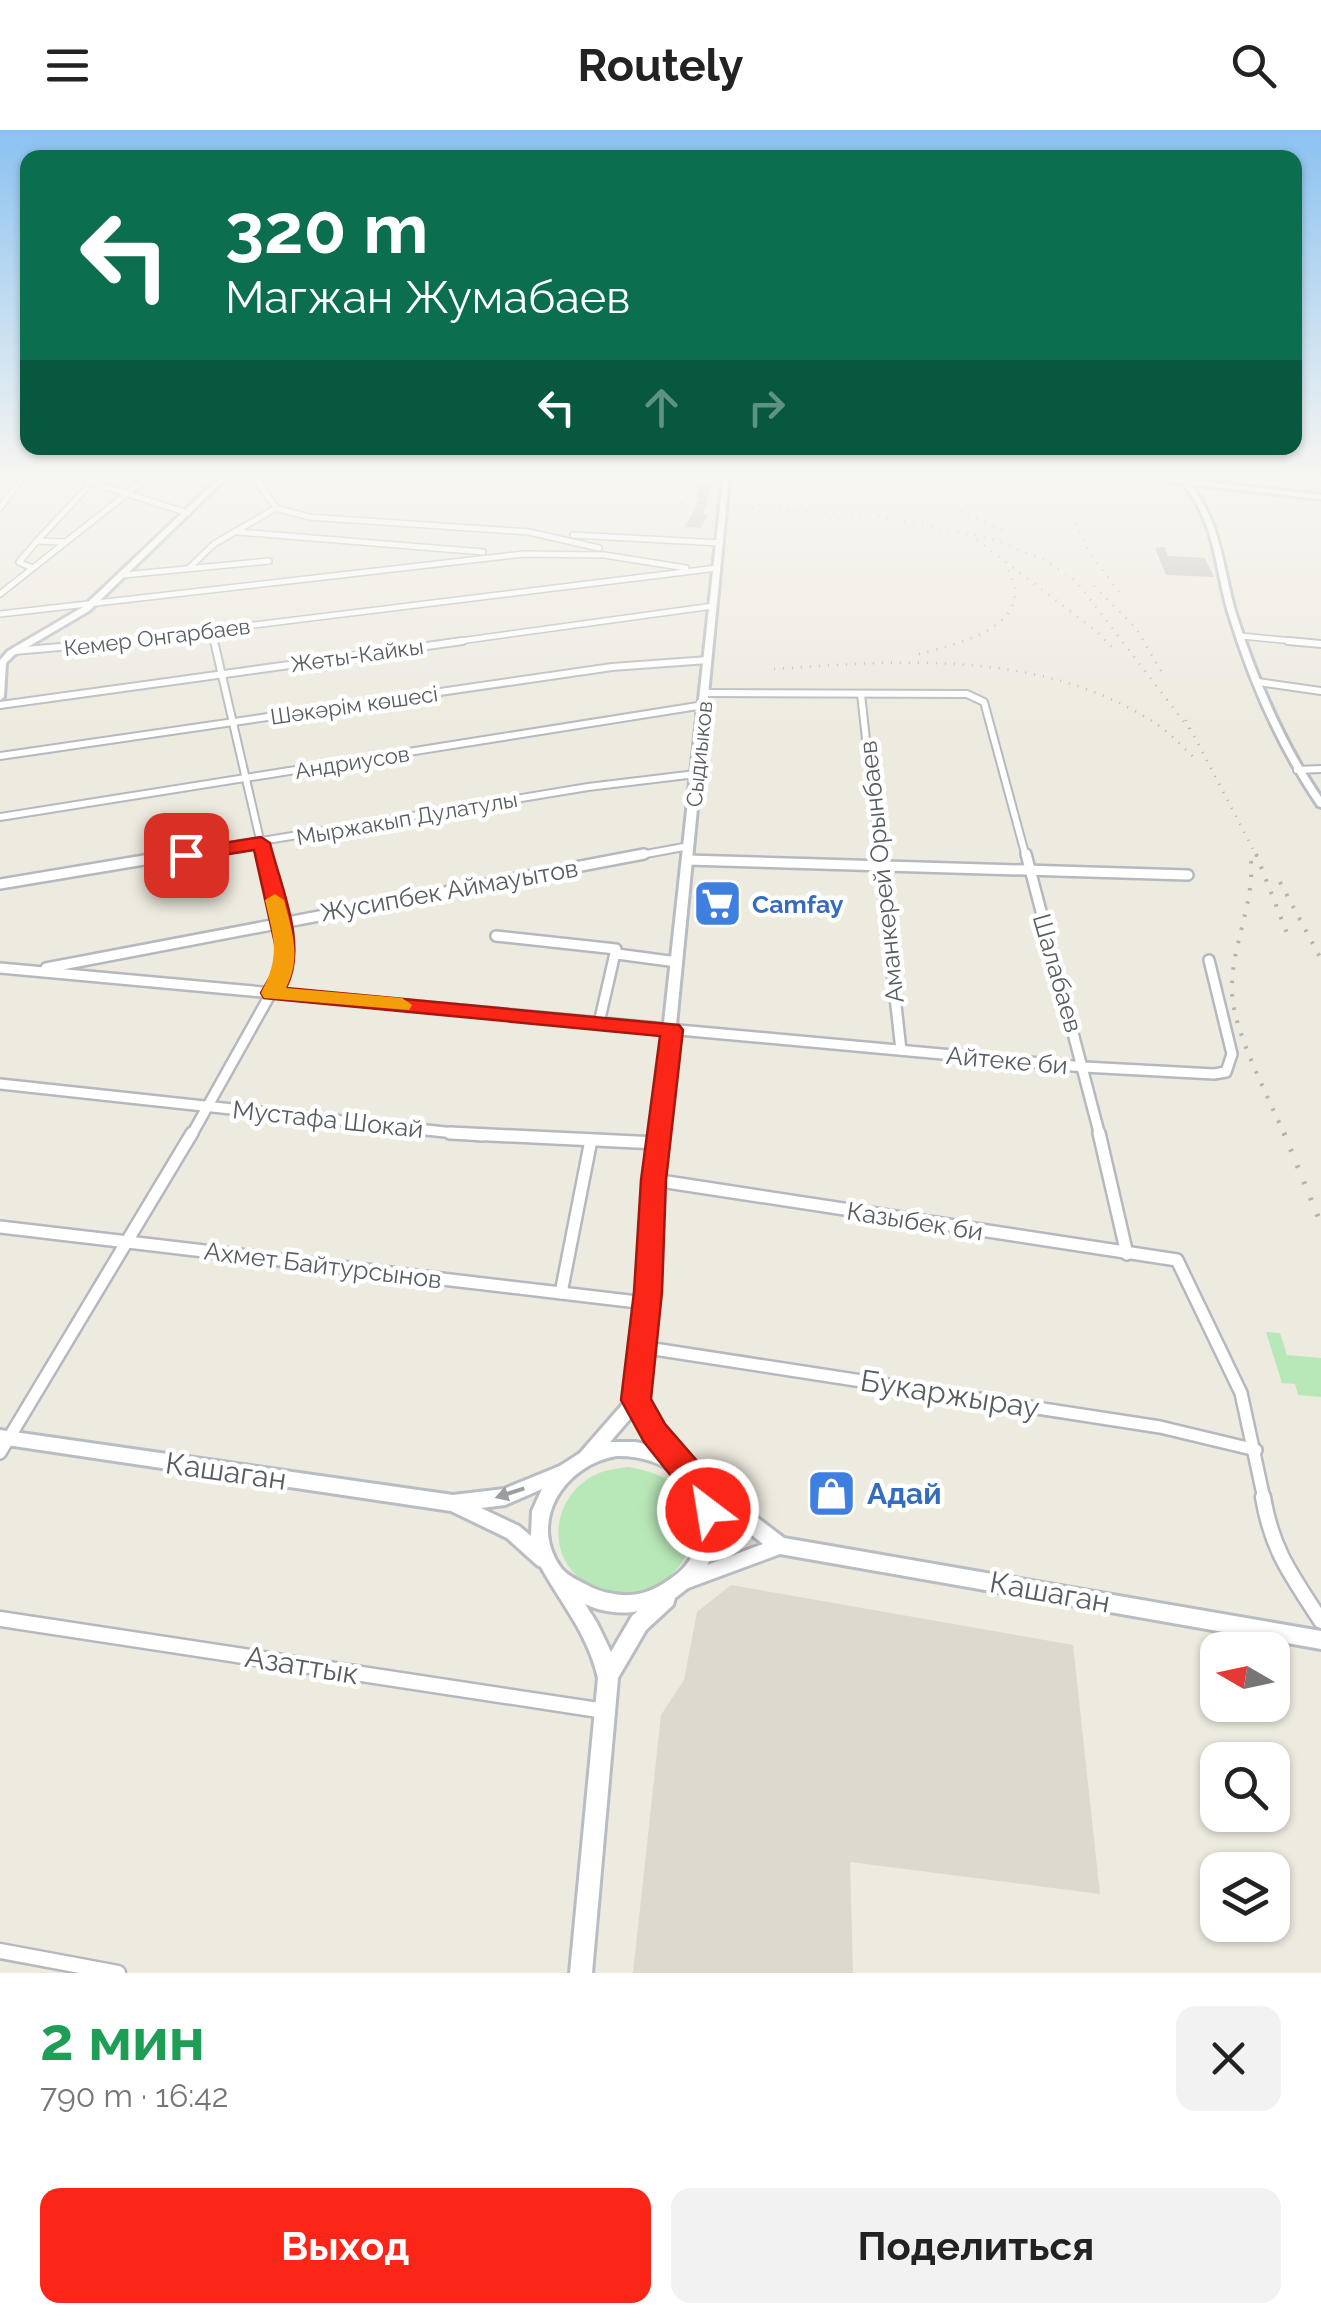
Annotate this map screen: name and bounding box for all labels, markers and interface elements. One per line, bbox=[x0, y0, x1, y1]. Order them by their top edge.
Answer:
icon: menu bbox=[40, 38, 95, 93]
icon: search bbox=[1226, 38, 1281, 93]
text: Routely bbox=[578, 39, 743, 92]
text: 320 m bbox=[225, 187, 429, 269]
icon: left bbox=[60, 190, 190, 320]
text: Магжан Жумабаев bbox=[225, 271, 630, 324]
icon: left bbox=[529, 380, 584, 435]
icon: ahead bbox=[634, 380, 689, 435]
icon: right bbox=[739, 380, 794, 435]
street label: Кемер Онгарбаев bbox=[62, 613, 252, 661]
street label: Жеты-Кайкы bbox=[289, 633, 425, 677]
street label: Шәкәрім көшесі bbox=[269, 680, 439, 730]
street label: Сыдиыков bbox=[681, 700, 717, 808]
street label: Аманкерей Орынбаев bbox=[852, 739, 910, 1005]
street label: Андриусов bbox=[293, 740, 411, 784]
street label: Мыржакып Дулатулы bbox=[294, 786, 520, 850]
pin bbox=[144, 813, 229, 898]
icon: arrive bbox=[159, 828, 214, 883]
street label: Жусипбек Аймауытов bbox=[318, 853, 580, 927]
supermarket icon: Camfay bbox=[691, 878, 743, 930]
place label: Camfay bbox=[752, 889, 844, 919]
street label: Шалабаев bbox=[1027, 910, 1089, 1036]
street label: Айтеке би bbox=[945, 1040, 1069, 1080]
street label: Мустафа Шокай bbox=[231, 1094, 425, 1144]
street label: Казыбек би bbox=[845, 1195, 985, 1247]
street label: Ахмет Байтурсынов bbox=[202, 1236, 444, 1294]
street label: Букаржырау bbox=[858, 1363, 1042, 1425]
street label: Кашаган bbox=[163, 1445, 289, 1497]
position arrow bbox=[656, 1458, 760, 1562]
shop icon: Адай bbox=[806, 1467, 858, 1519]
place label: Адай bbox=[867, 1476, 942, 1511]
one-way arrow bbox=[495, 1487, 525, 1502]
street label: Кашаган bbox=[987, 1564, 1113, 1620]
north arrow bbox=[1200, 1632, 1290, 1722]
map controls bbox=[1200, 1632, 1290, 1942]
street label: Азаттык bbox=[243, 1639, 361, 1691]
button: search bbox=[1200, 1742, 1290, 1832]
button: layers bbox=[1200, 1852, 1290, 1942]
text: 2 мин bbox=[40, 2004, 205, 2074]
button: close bbox=[1176, 2006, 1281, 2111]
text: 790 m · 16:42 bbox=[40, 2077, 228, 2114]
button: Выход bbox=[40, 2188, 651, 2303]
button: Поделиться bbox=[671, 2188, 1281, 2303]

